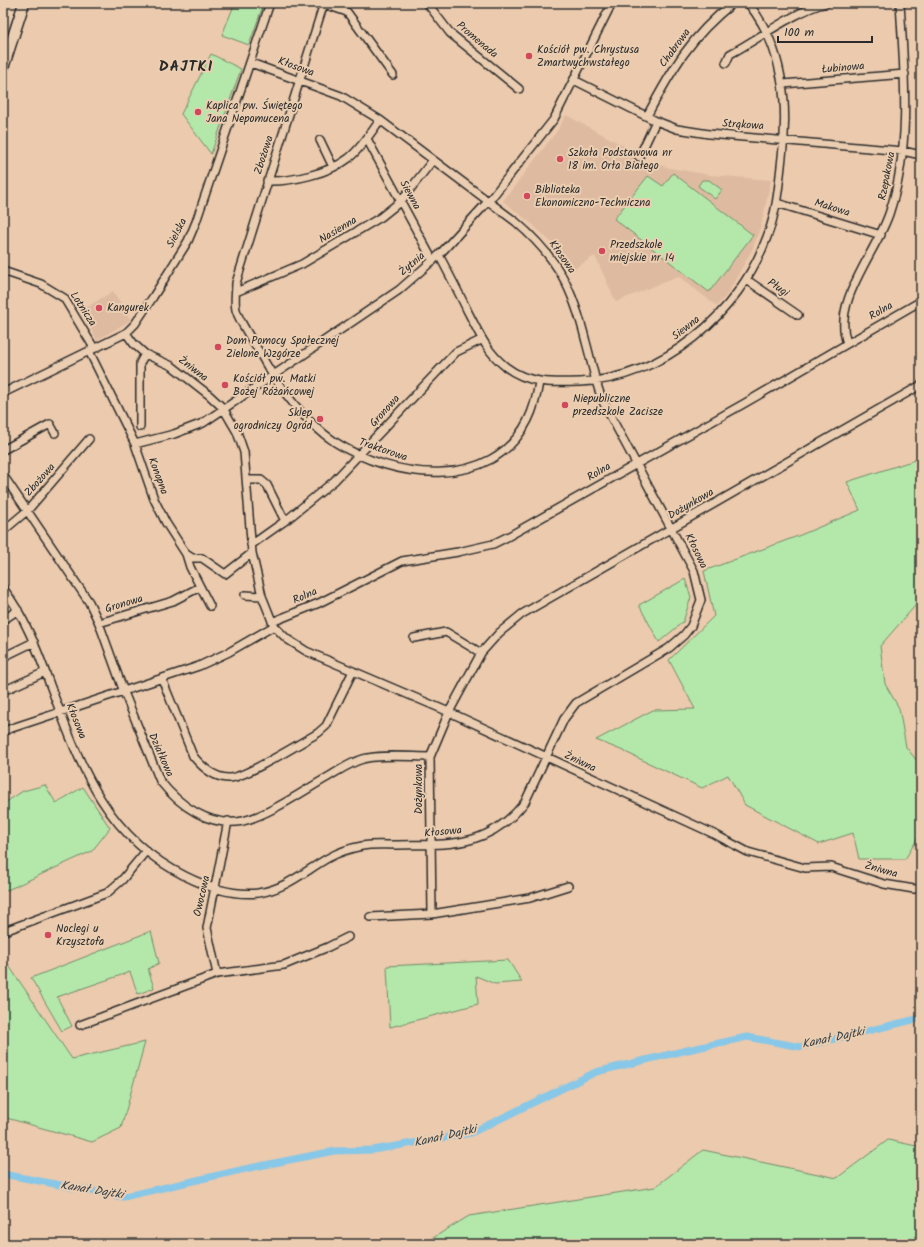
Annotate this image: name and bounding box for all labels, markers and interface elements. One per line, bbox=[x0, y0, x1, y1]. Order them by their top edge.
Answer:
street label: Promenada bbox=[452, 17, 502, 63]
scale bar bbox=[778, 18, 872, 44]
text: 100 m bbox=[784, 23, 815, 42]
street label: Chabrowa bbox=[655, 25, 695, 71]
place label: Kościół pw. Chrystusa Zmartwychwstałego bbox=[537, 41, 639, 72]
marker: Kościół pw. Chrystusa Zmartwychwstałego bbox=[524, 51, 534, 61]
street label: Kłosowa bbox=[275, 52, 317, 82]
district label: DAJTKI bbox=[159, 55, 213, 79]
street label: Łubinowa bbox=[821, 57, 865, 79]
place label: Kaplica pw. Świętego Jana Nepomucena bbox=[206, 97, 302, 128]
marker: Kaplica pw. Świętego Jana Nepomucena bbox=[193, 107, 203, 117]
street label: Strąkowa bbox=[722, 115, 764, 135]
street label: Zbożowa bbox=[249, 133, 279, 177]
place label: Szkoła Podstawowa nr 18 im. Orła Białego bbox=[568, 144, 673, 175]
street label: Rzepakowa bbox=[873, 150, 901, 202]
marker: Szkoła Podstawowa nr 18 im. Orła Białego bbox=[555, 154, 565, 164]
street label: Siewna bbox=[394, 177, 426, 213]
place label: Biblioteka Ekonomiczno-Techniczna bbox=[535, 181, 650, 212]
marker: Biblioteka Ekonomiczno-Techniczna bbox=[522, 191, 532, 201]
street label: Makowa bbox=[812, 194, 852, 222]
street label: Nasienna bbox=[315, 212, 361, 248]
street label: Sielska bbox=[162, 215, 192, 251]
street label: Kłosowa bbox=[544, 236, 580, 278]
place label: Przedszkole miejskie nr 14 bbox=[610, 236, 674, 267]
marker: Przedszkole miejskie nr 14 bbox=[597, 246, 607, 256]
street label: Żytnia bbox=[395, 247, 429, 281]
street label: Pługi bbox=[763, 274, 793, 302]
street label: Lotnicza bbox=[65, 288, 101, 330]
street label: Rolna bbox=[866, 297, 896, 325]
place label: Kangurek bbox=[107, 299, 150, 317]
marker: Kangurek bbox=[94, 303, 104, 313]
street label: Siewna bbox=[668, 311, 704, 345]
place label: Dom Pomocy Społecznej Zielone Wzgórze bbox=[226, 332, 340, 363]
marker: Dom Pomocy Społecznej Zielone Wzgórze bbox=[213, 342, 223, 352]
street label: Żniwna bbox=[174, 352, 212, 386]
place label: Kościół pw. Matki Bożej Różańcowej bbox=[233, 370, 316, 401]
marker: Kościół pw. Matki Bożej Różańcowej bbox=[220, 380, 230, 390]
place label: Niepubliczne przedszkole Zacisze bbox=[572, 390, 663, 421]
street label: Gronowa bbox=[365, 391, 405, 431]
marker: Niepubliczne przedszkole Zacisze bbox=[560, 400, 570, 410]
place label: Sklep ogrodniczy Ogród bbox=[234, 404, 313, 435]
marker: Sklep ogrodniczy Ogród bbox=[315, 414, 325, 424]
street label: Traktorowa bbox=[356, 433, 410, 467]
street label: Konopna bbox=[143, 455, 173, 497]
street label: Rolna bbox=[584, 458, 614, 486]
street label: Zbożowa bbox=[20, 459, 60, 501]
street label: Dożynkowa bbox=[665, 484, 717, 524]
street label: Kłosowa bbox=[680, 530, 712, 572]
street label: Rolna bbox=[290, 583, 320, 609]
street label: Gronowa bbox=[103, 590, 145, 618]
street label: Kłosowa bbox=[61, 700, 91, 742]
street label: Działkowa bbox=[143, 730, 179, 780]
street label: Żniwna bbox=[561, 747, 599, 777]
street label: Dożynkowa bbox=[410, 764, 428, 814]
street label: Kłosowa bbox=[423, 821, 463, 843]
street label: Żniwna bbox=[862, 857, 900, 883]
street label: Owocowa bbox=[189, 874, 215, 918]
place label: Noclegi u Krzysztofa bbox=[56, 920, 104, 951]
marker: Noclegi u Krzysztofa bbox=[43, 930, 53, 940]
water label: Kanał Dajtki bbox=[800, 1021, 869, 1054]
water label: Kanał Dajtki bbox=[412, 1119, 481, 1152]
water label: Kanał Dajtki bbox=[59, 1176, 128, 1205]

